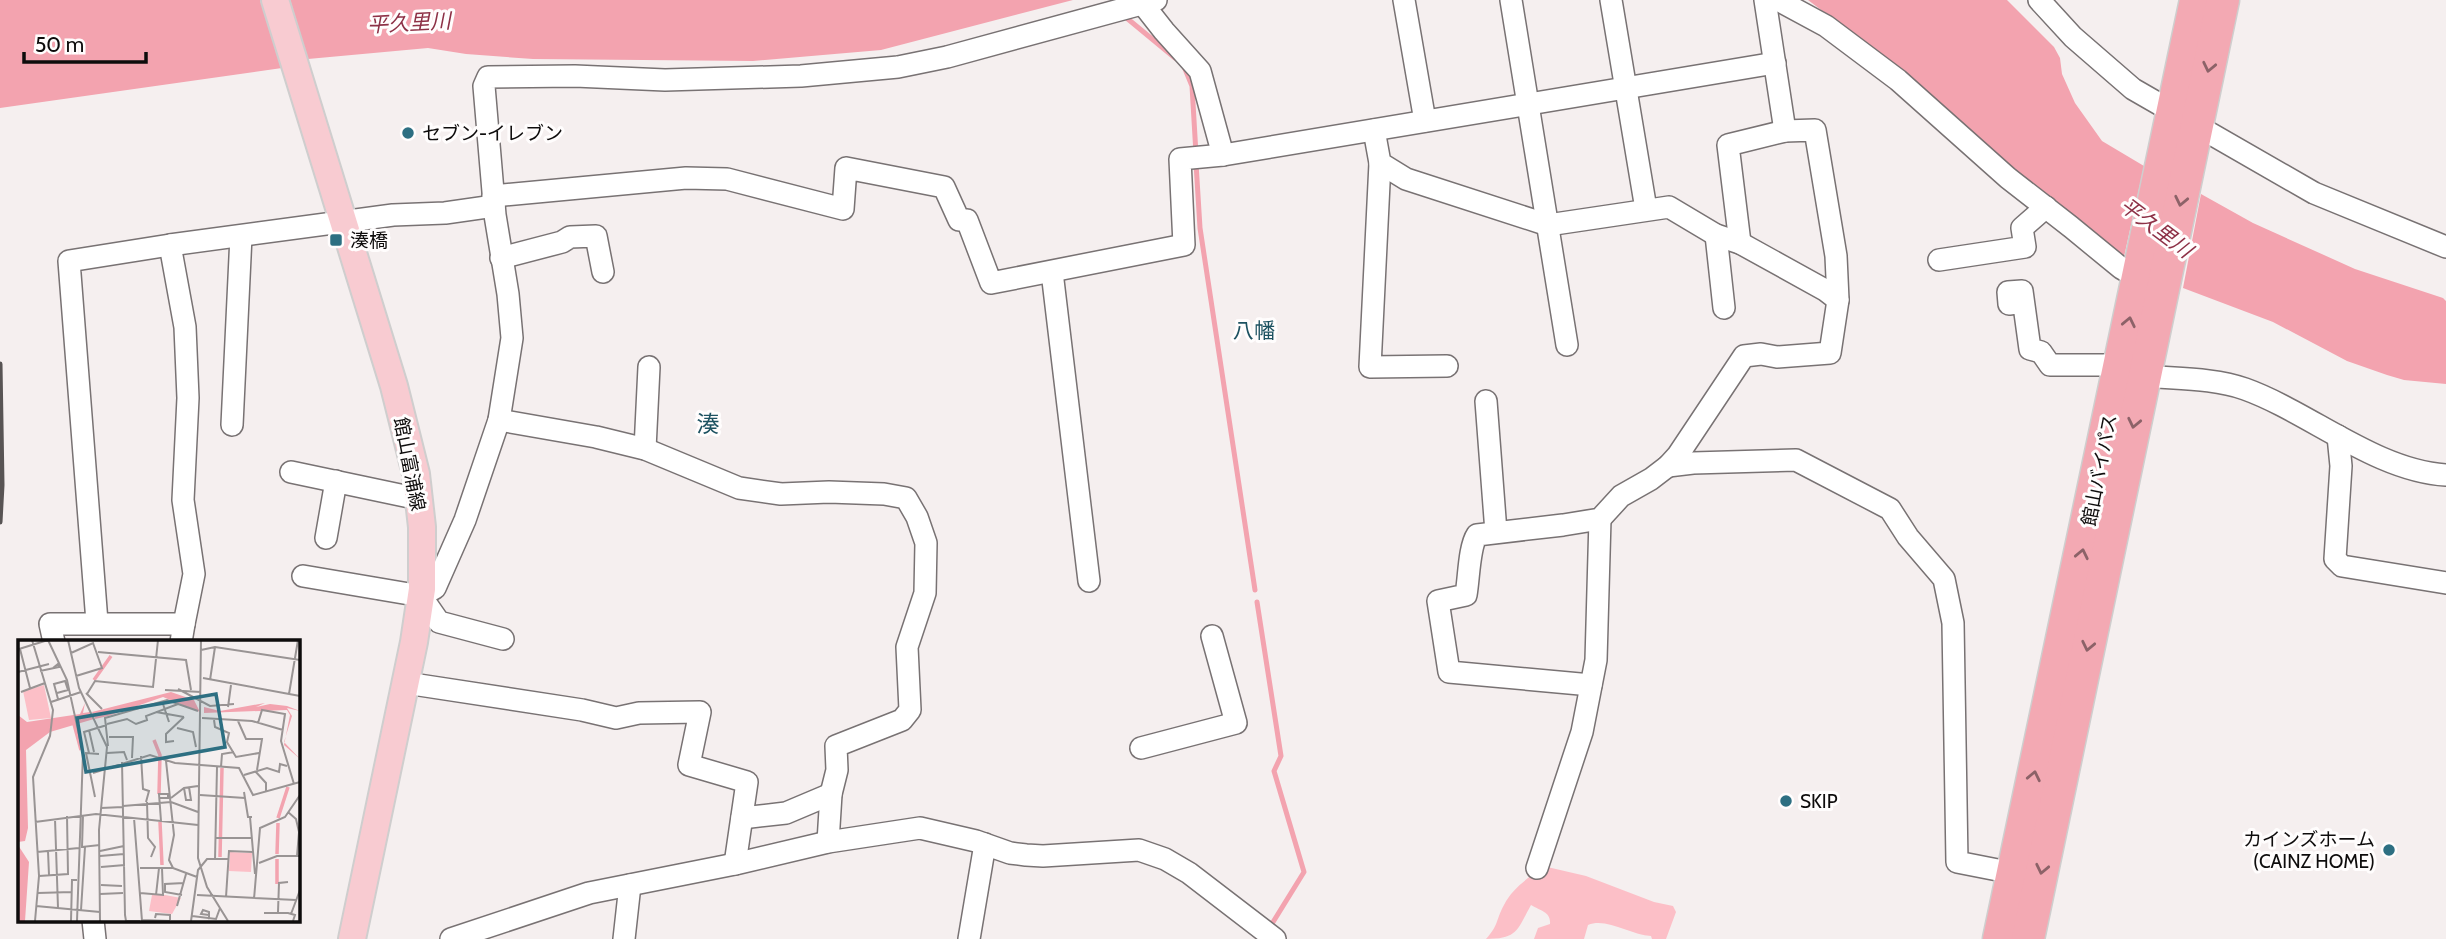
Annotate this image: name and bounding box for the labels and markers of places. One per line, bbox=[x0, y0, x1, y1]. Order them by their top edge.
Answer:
place label: セブン-イレブン bbox=[422, 122, 563, 145]
marker: セブン-イレブン bbox=[400, 125, 416, 141]
place label: 湊橋 bbox=[350, 229, 388, 252]
marker: 湊橋 bbox=[328, 232, 344, 248]
place label: SKIP bbox=[1800, 790, 1838, 813]
marker: SKIP bbox=[1778, 793, 1794, 809]
place label: カインズホーム (CAINZ HOME) bbox=[2243, 828, 2375, 873]
marker: カインズホーム (CAINZ HOME) bbox=[2381, 842, 2397, 858]

